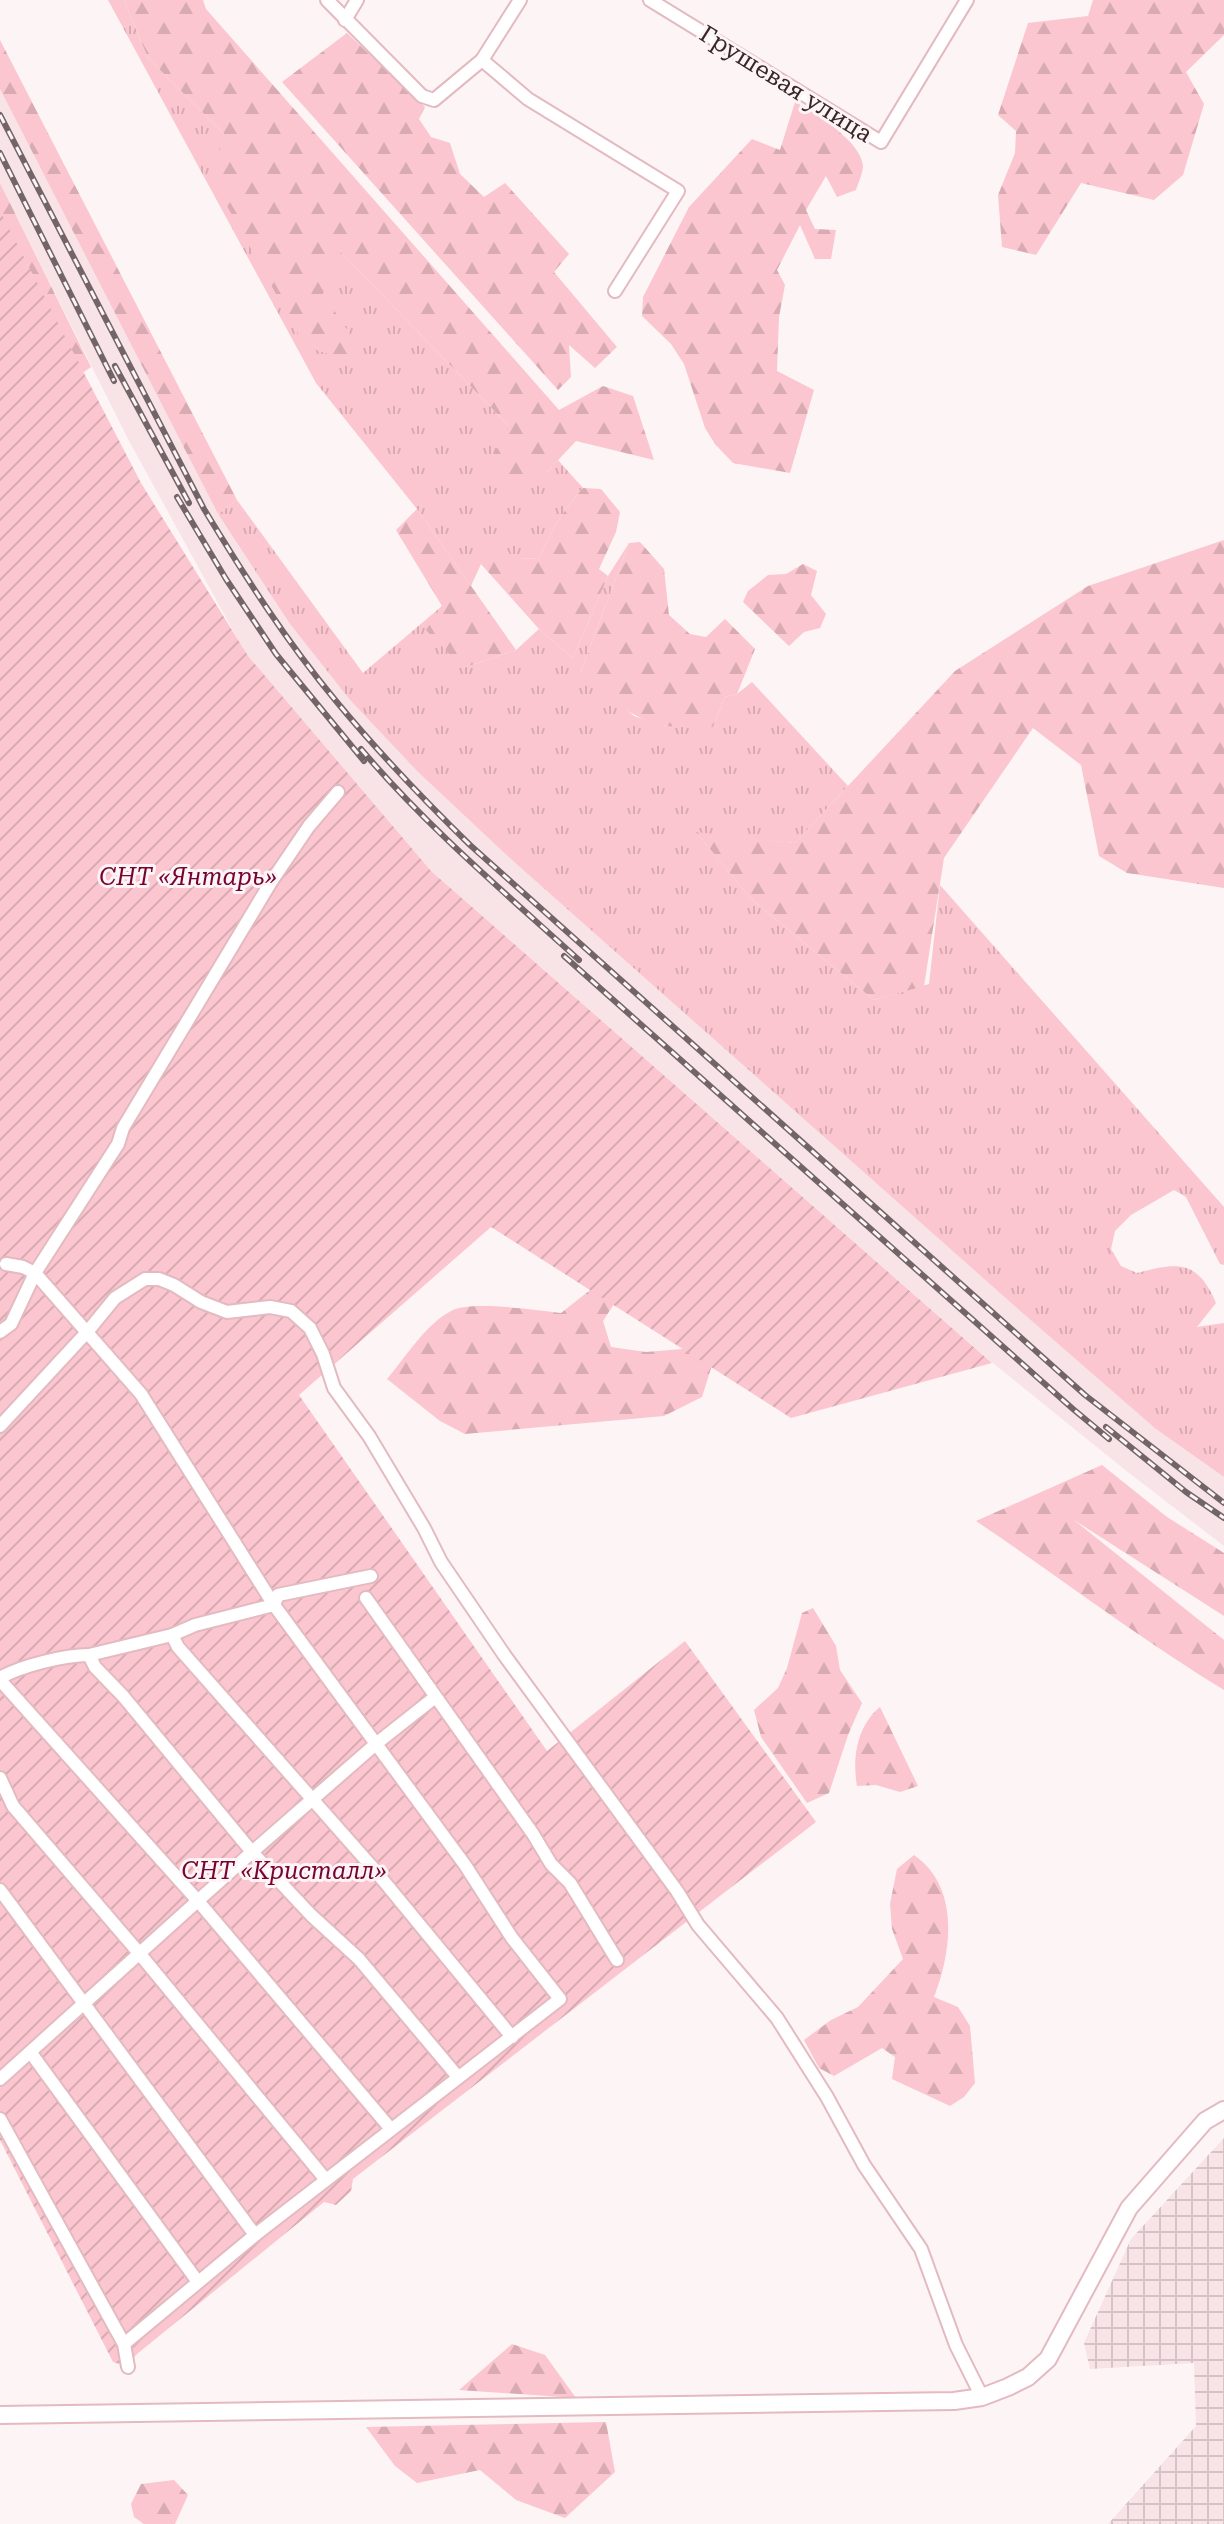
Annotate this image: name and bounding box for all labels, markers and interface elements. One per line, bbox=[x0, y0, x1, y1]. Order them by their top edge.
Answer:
street label: Грушевая улица bbox=[695, 20, 877, 148]
park label: СНТ «Янтарь» bbox=[99, 863, 277, 891]
park label: СНТ «Кристалл» bbox=[182, 1857, 387, 1885]

